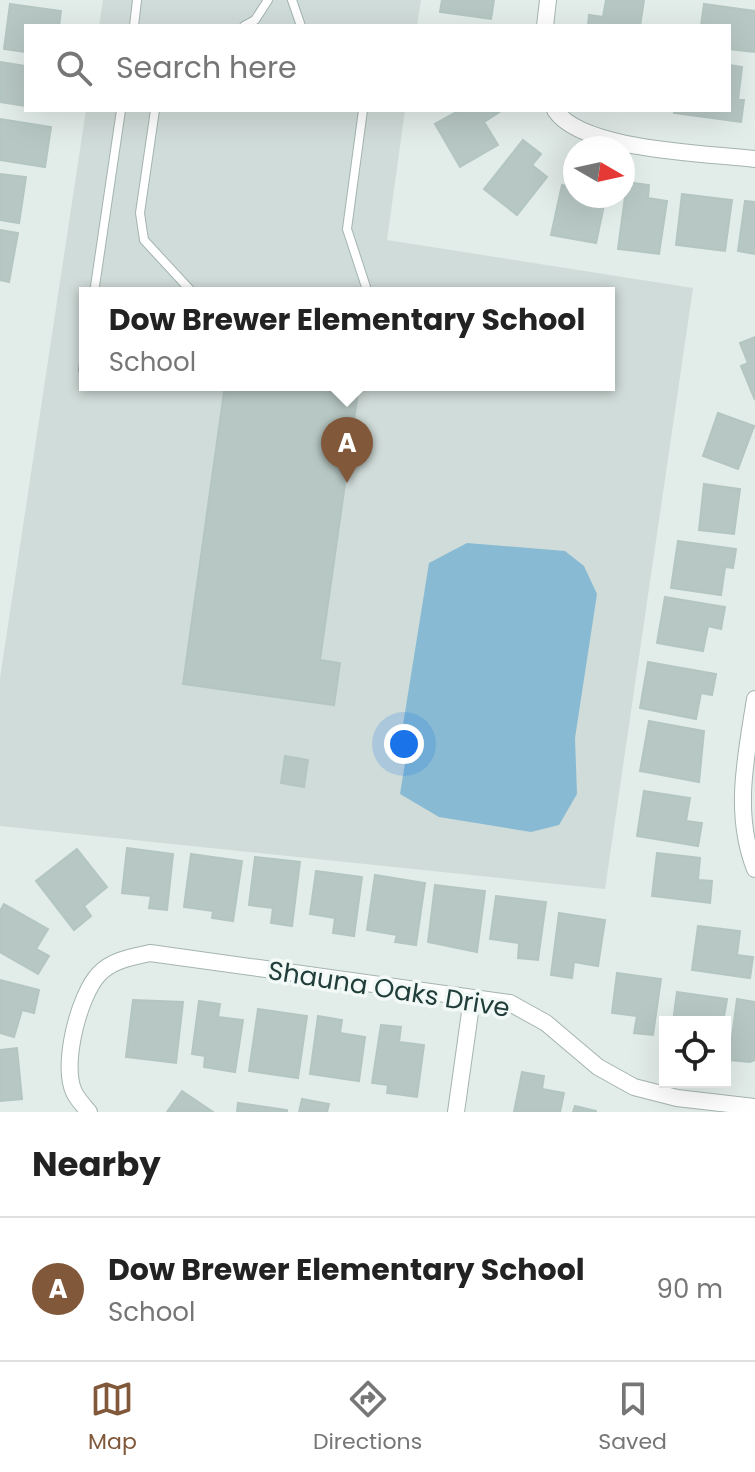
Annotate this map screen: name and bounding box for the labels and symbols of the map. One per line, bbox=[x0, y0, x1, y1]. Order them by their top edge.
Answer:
north arrow bbox=[563, 136, 635, 208]
pin: A bbox=[321, 417, 373, 483]
your location bbox=[384, 724, 424, 764]
street label: Shauna Oaks Drive bbox=[266, 952, 512, 1026]

